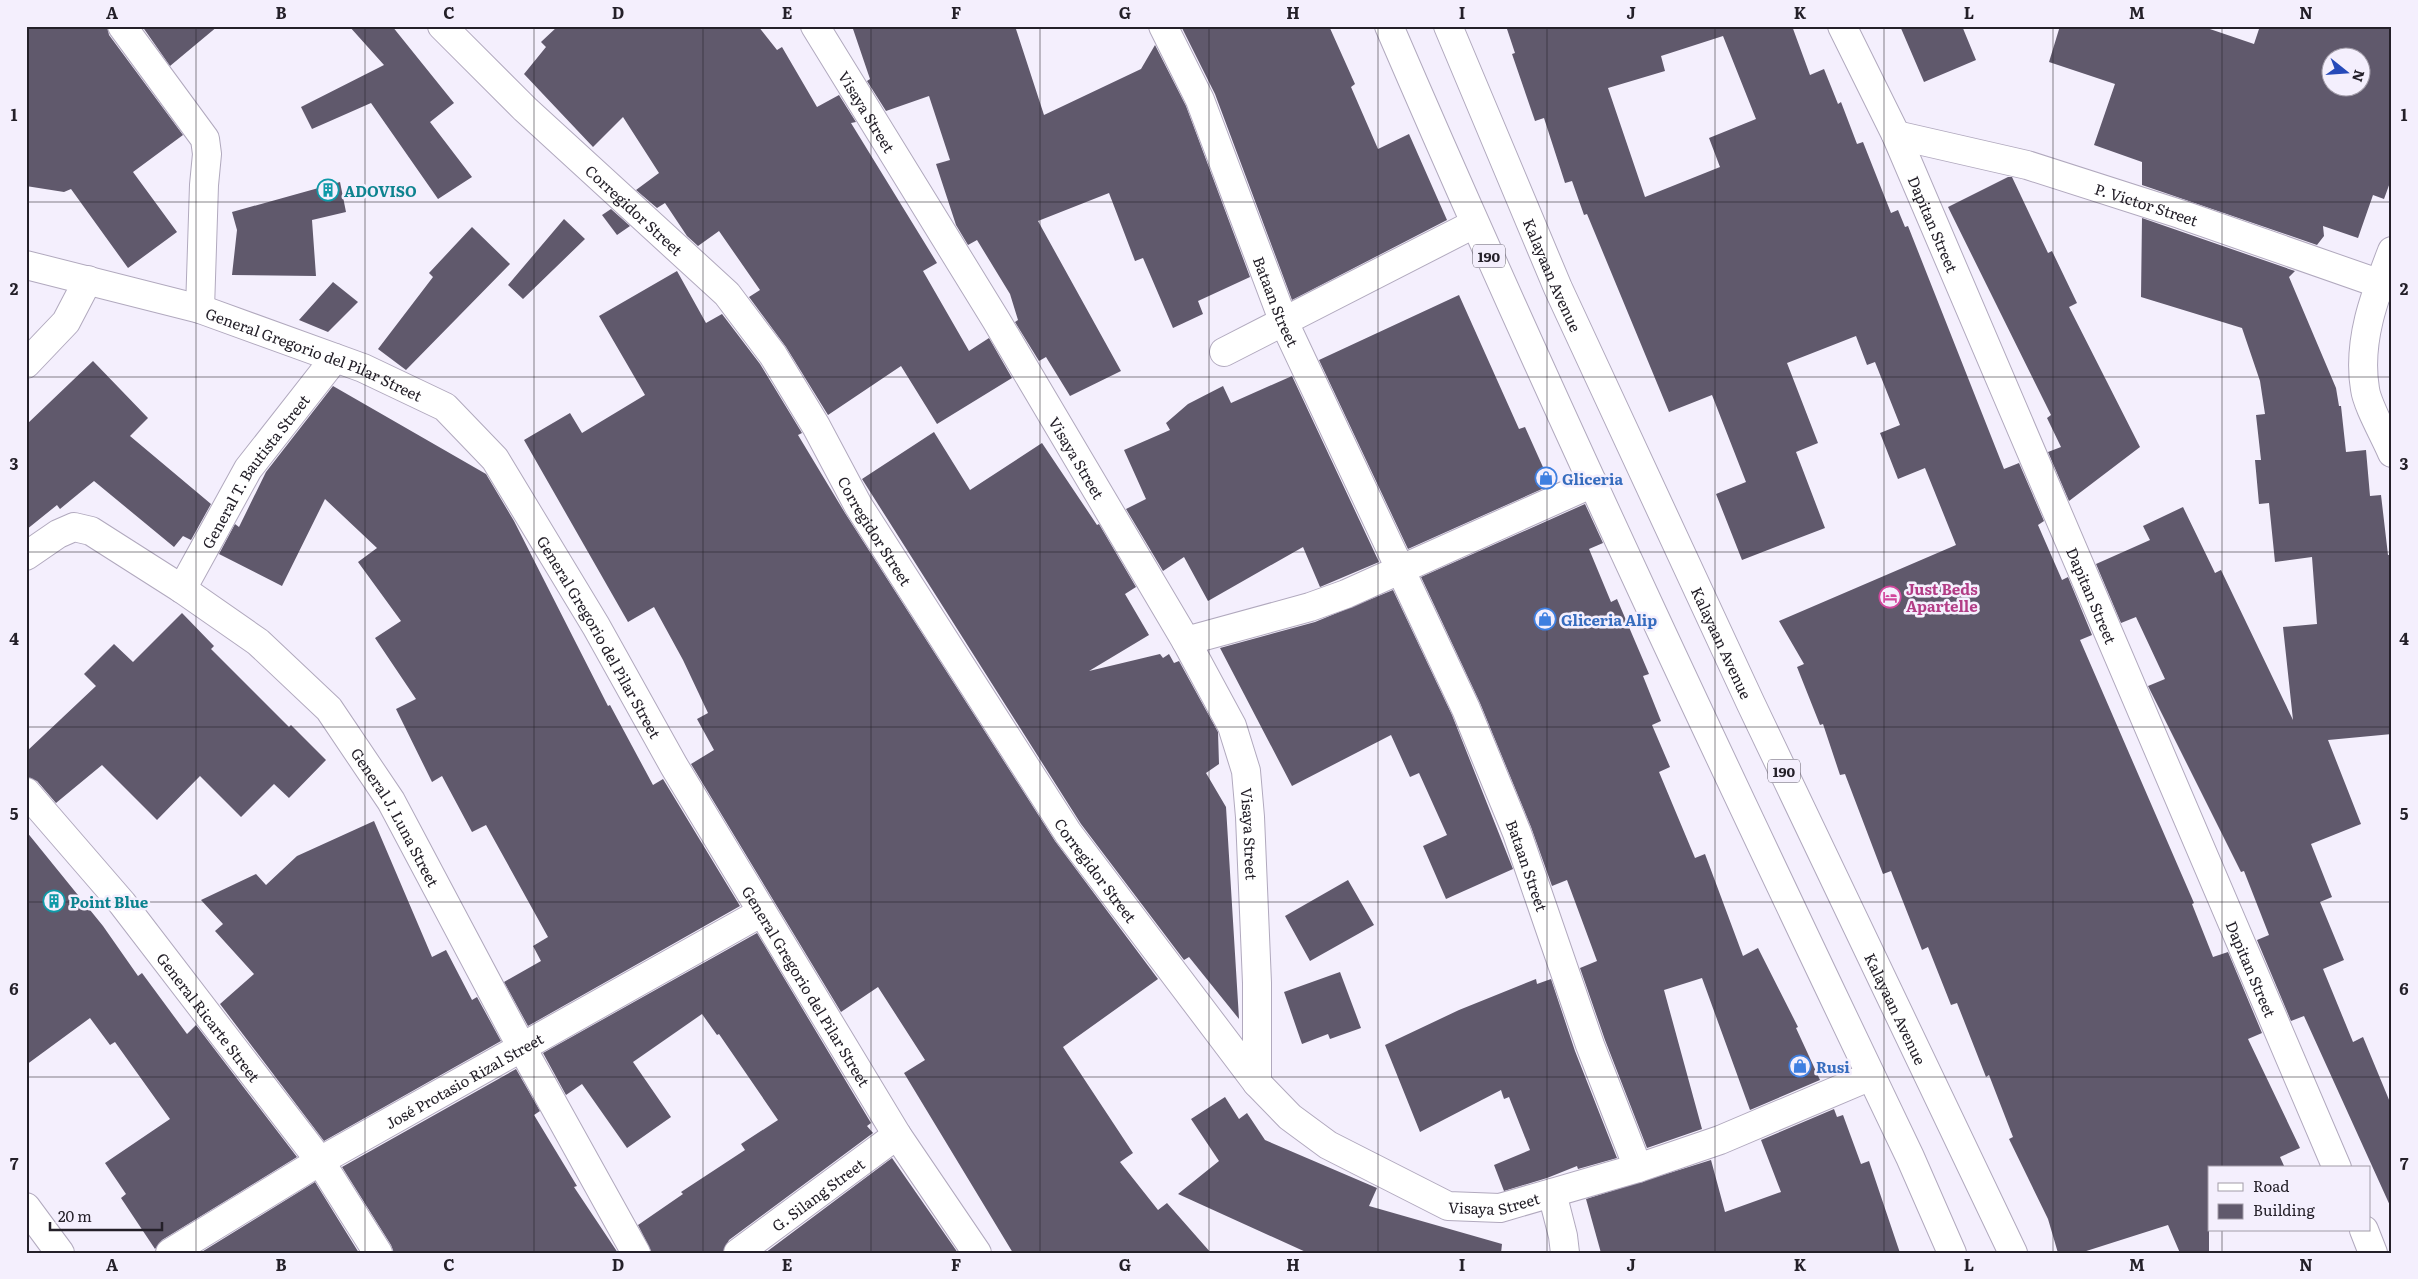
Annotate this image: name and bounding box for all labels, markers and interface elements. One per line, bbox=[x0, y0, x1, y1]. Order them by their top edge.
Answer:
text: A bbox=[106, 0, 118, 24]
text: B bbox=[275, 0, 287, 24]
text: C bbox=[443, 0, 455, 24]
text: D bbox=[612, 0, 624, 24]
text: E bbox=[782, 0, 793, 24]
text: F bbox=[951, 0, 961, 24]
text: G bbox=[1119, 0, 1131, 24]
text: H bbox=[1286, 0, 1300, 24]
text: I bbox=[1459, 0, 1465, 24]
text: J bbox=[1626, 0, 1636, 24]
text: K bbox=[1794, 0, 1807, 24]
text: L bbox=[1964, 0, 1974, 24]
text: M bbox=[2129, 0, 2145, 24]
text: N bbox=[2299, 0, 2313, 24]
north arrow bbox=[2320, 48, 2370, 98]
street label: Visaya Street bbox=[833, 66, 901, 157]
text: N bbox=[2348, 68, 2371, 85]
text: 1 bbox=[11, 102, 18, 126]
text: 1 bbox=[2401, 102, 2408, 126]
street label: Corregidor Street bbox=[581, 159, 689, 260]
street label: Dapitan Street bbox=[1903, 172, 1965, 276]
street label: P. Victor Street bbox=[2092, 176, 2201, 231]
building icon: ADOVISO bbox=[316, 178, 340, 202]
place label: ADOVISO bbox=[344, 179, 417, 202]
street label: Kalayaan Avenue bbox=[1518, 214, 1588, 335]
road number: 190 bbox=[1473, 245, 1505, 268]
street label: Bataan Street bbox=[1248, 253, 1305, 350]
text: 2 bbox=[10, 276, 19, 300]
text: 2 bbox=[2400, 276, 2409, 300]
street label: General Gregorio del Pilar Street bbox=[203, 301, 426, 406]
street label: General T. Bautista Street bbox=[195, 389, 314, 552]
street label: Visaya Street bbox=[1044, 412, 1111, 503]
text: 3 bbox=[10, 451, 19, 475]
text: 3 bbox=[2400, 451, 2409, 475]
shop icon: Gliceria bbox=[1534, 466, 1558, 490]
place label: Gliceria bbox=[1562, 467, 1623, 490]
street label: Corregidor Street bbox=[833, 472, 918, 590]
street label: General Gregorio del Pilar Street bbox=[532, 531, 668, 742]
street label: Dapitan Street bbox=[2062, 543, 2123, 647]
place label: Just Beds Apartelle bbox=[1906, 577, 1978, 617]
street label: Kalayaan Avenue bbox=[1686, 583, 1759, 703]
hotel icon: Just Beds Apartelle bbox=[1878, 585, 1902, 609]
shop icon: Gliceria Alip bbox=[1533, 607, 1557, 631]
place label: Gliceria Alip bbox=[1561, 608, 1657, 631]
text: 4 bbox=[9, 626, 19, 650]
text: 4 bbox=[2399, 626, 2409, 650]
street label: General J. Luna Street bbox=[346, 742, 446, 890]
road number: 190 bbox=[1768, 759, 1800, 782]
street label: Visaya Street bbox=[1236, 787, 1264, 880]
text: 5 bbox=[10, 801, 19, 825]
text: 5 bbox=[2400, 801, 2409, 825]
street label: Corregidor Street bbox=[1050, 813, 1143, 927]
street label: Bataan Street bbox=[1501, 816, 1555, 914]
street label: General Gregorio del Pilar Street bbox=[737, 881, 876, 1091]
building icon: Point Blue bbox=[42, 889, 66, 913]
place label: Point Blue bbox=[70, 890, 149, 913]
street label: Dapitan Street bbox=[2221, 917, 2283, 1020]
street label: General Ricarte Street bbox=[152, 947, 266, 1086]
street label: Kalayaan Avenue bbox=[1860, 949, 1933, 1068]
text: 6 bbox=[9, 976, 19, 1000]
text: 6 bbox=[2399, 976, 2409, 1000]
street label: José Protasio Rizal Street bbox=[380, 1026, 547, 1134]
shop icon: Rusi bbox=[1788, 1054, 1812, 1078]
place label: Rusi bbox=[1816, 1055, 1850, 1078]
text: 7 bbox=[10, 1151, 19, 1175]
text: 7 bbox=[2400, 1151, 2409, 1175]
street label: G. Silang Street bbox=[766, 1152, 869, 1236]
legend bbox=[2208, 1166, 2370, 1232]
text: Road bbox=[2253, 1174, 2289, 1197]
street label: Visaya Street bbox=[1448, 1186, 1542, 1220]
text: Building bbox=[2253, 1198, 2315, 1221]
scale bar bbox=[50, 1199, 162, 1231]
text: 20 m bbox=[58, 1204, 92, 1227]
text: A bbox=[106, 1252, 118, 1276]
text: B bbox=[275, 1252, 287, 1276]
text: C bbox=[443, 1252, 455, 1276]
text: D bbox=[612, 1252, 624, 1276]
text: E bbox=[782, 1252, 793, 1276]
text: F bbox=[951, 1252, 961, 1276]
text: G bbox=[1119, 1252, 1131, 1276]
text: H bbox=[1286, 1252, 1300, 1276]
text: I bbox=[1459, 1252, 1465, 1276]
text: J bbox=[1626, 1252, 1636, 1276]
text: K bbox=[1794, 1252, 1807, 1276]
text: L bbox=[1964, 1252, 1974, 1276]
text: M bbox=[2129, 1252, 2145, 1276]
text: N bbox=[2299, 1252, 2313, 1276]

